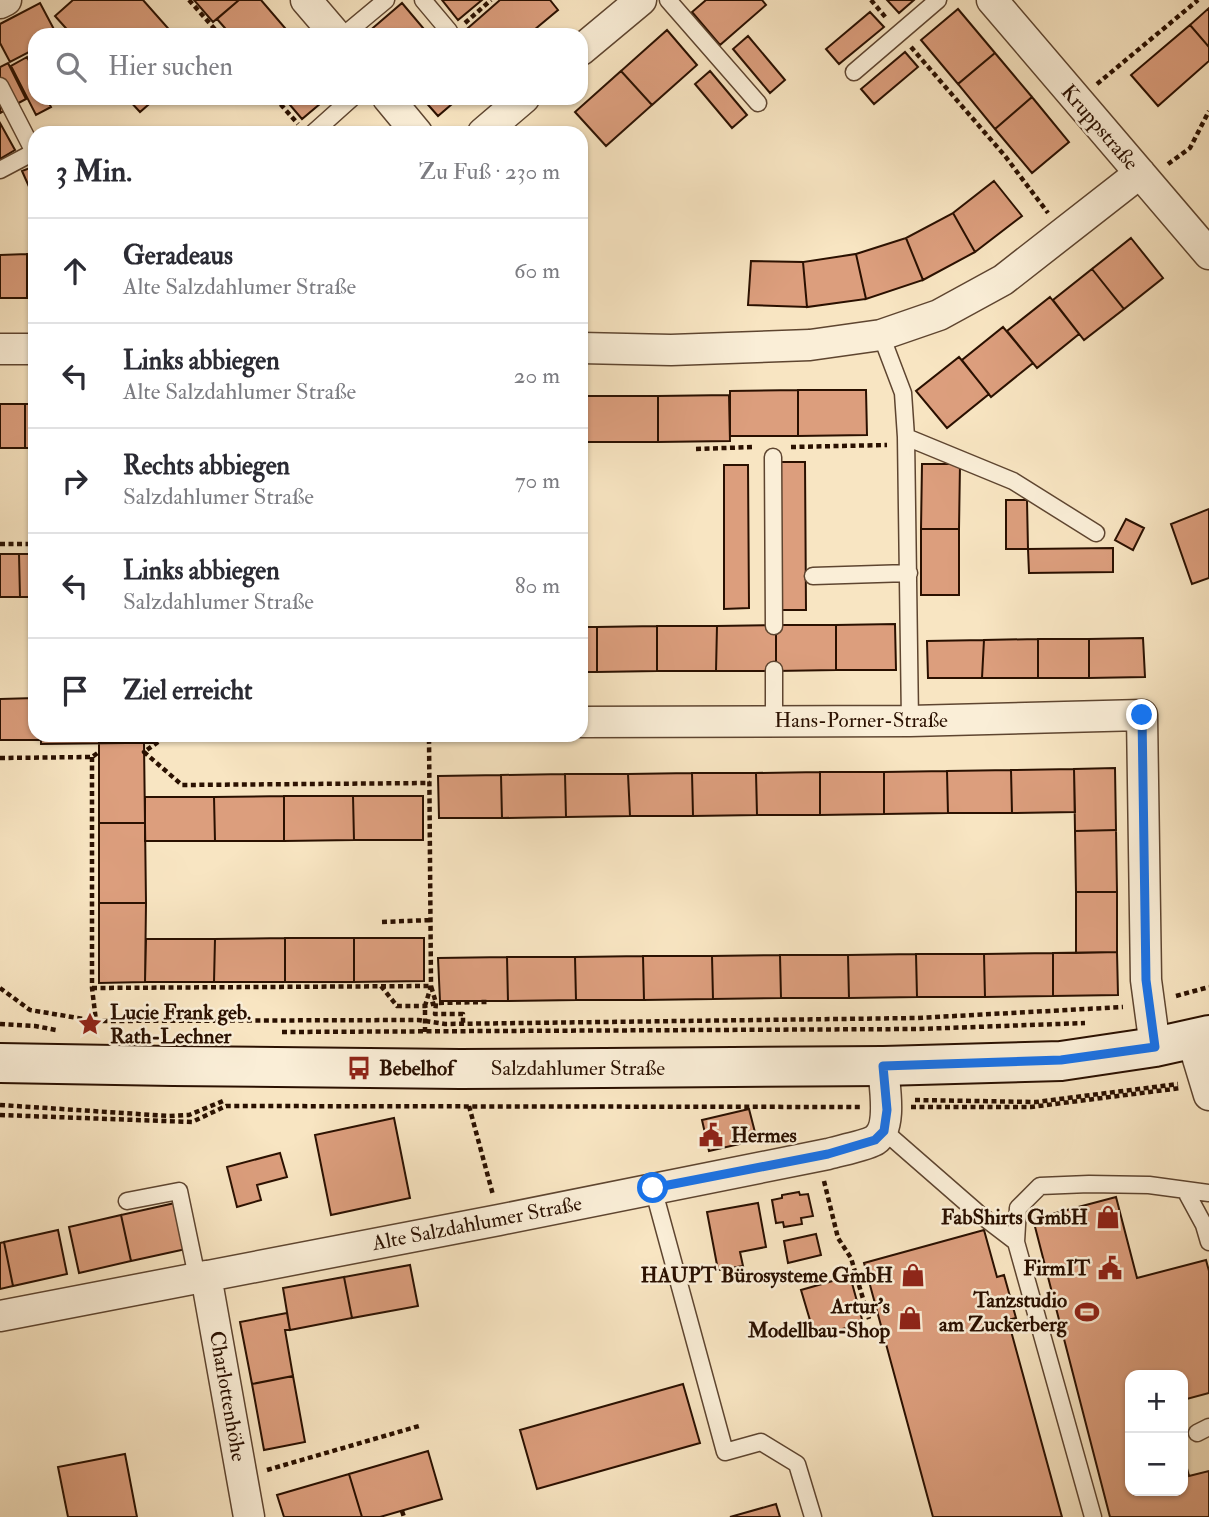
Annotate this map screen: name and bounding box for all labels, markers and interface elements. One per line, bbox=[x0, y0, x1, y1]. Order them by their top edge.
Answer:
search box bbox=[28, 28, 588, 105]
icon: search bbox=[52, 48, 90, 86]
text: Hier suchen bbox=[108, 51, 233, 83]
street label: Kruppstraße bbox=[1055, 79, 1144, 176]
text: 3 Min. bbox=[56, 153, 132, 190]
text: Zu Fuß · 230 m bbox=[419, 157, 560, 186]
text: Geradeaus bbox=[123, 240, 233, 272]
icon: ahead bbox=[56, 252, 94, 290]
text: 60 m bbox=[514, 256, 560, 285]
text: Alte Salzdahlumer Straße bbox=[123, 272, 356, 301]
text: Links abbiegen bbox=[123, 345, 280, 377]
icon: left bbox=[56, 357, 94, 395]
text: 20 m bbox=[514, 361, 560, 390]
text: Alte Salzdahlumer Straße bbox=[123, 377, 356, 406]
text: Rechts abbiegen bbox=[123, 450, 290, 482]
icon: right bbox=[56, 462, 94, 500]
text: 70 m bbox=[515, 466, 560, 495]
text: Salzdahlumer Straße bbox=[123, 482, 314, 511]
text: Links abbiegen bbox=[123, 555, 280, 587]
icon: left bbox=[56, 567, 94, 605]
text: 80 m bbox=[515, 571, 560, 600]
text: Salzdahlumer Straße bbox=[123, 587, 314, 616]
icon: arrive bbox=[56, 672, 94, 710]
text: Ziel erreicht bbox=[123, 675, 253, 707]
route end bbox=[1126, 699, 1157, 730]
street label: Hans-Porner-Straße bbox=[774, 707, 948, 734]
place label: Lucie Frank geb. Rath-Lechner bbox=[110, 999, 251, 1050]
place icon: Lucie Frank geb. Rath-Lechner bbox=[76, 1010, 104, 1038]
bus stop icon: Bebelhof bbox=[345, 1054, 373, 1082]
place label: Bebelhof bbox=[379, 1055, 457, 1082]
street label: Salzdahlumer Straße bbox=[491, 1055, 665, 1082]
public building icon: Hermes bbox=[697, 1121, 725, 1149]
place label: Hermes bbox=[731, 1122, 797, 1149]
route start bbox=[637, 1172, 668, 1203]
street label: Alte Salzdahlumer Straße bbox=[369, 1190, 584, 1257]
shop icon: FabShirts GmbH bbox=[1094, 1203, 1122, 1231]
place label: FabShirts GmbH bbox=[941, 1204, 1088, 1231]
public building icon: FirmIT bbox=[1096, 1254, 1124, 1282]
place label: FirmIT bbox=[1023, 1255, 1090, 1282]
shop icon: HAUPT Bürosysteme GmbH bbox=[899, 1261, 927, 1289]
place label: HAUPT Bürosysteme GmbH bbox=[641, 1262, 893, 1289]
place label: Tanzstudio am Zuckerberg bbox=[939, 1287, 1068, 1338]
place label: Artur’s Modellbau-Shop bbox=[747, 1293, 890, 1344]
sports icon: Tanzstudio am Zuckerberg bbox=[1073, 1298, 1101, 1326]
shop icon: Artur’s Modellbau-Shop bbox=[896, 1304, 924, 1332]
street label: Charlottenhöhe bbox=[203, 1329, 252, 1464]
map controls bbox=[1125, 1370, 1188, 1496]
button: + bbox=[1125, 1370, 1188, 1433]
button: − bbox=[1125, 1433, 1188, 1496]

